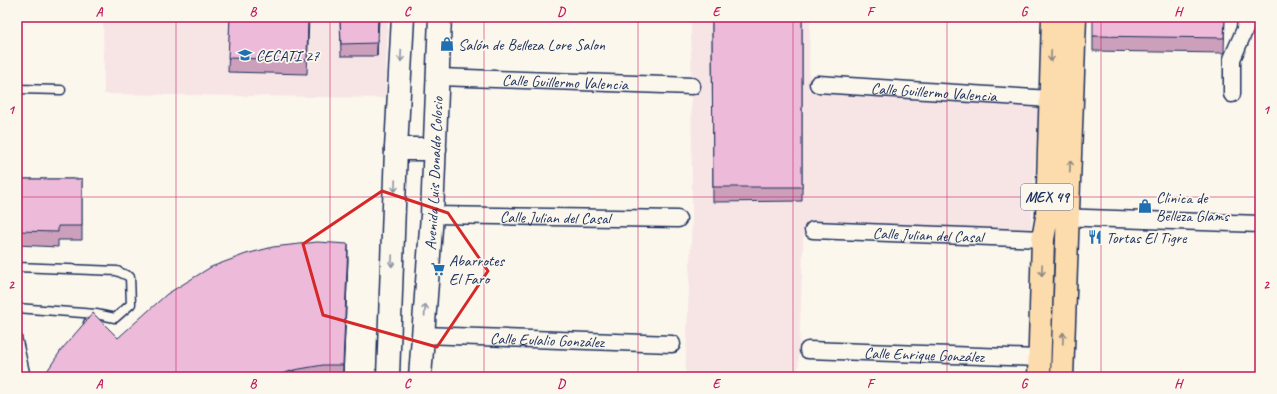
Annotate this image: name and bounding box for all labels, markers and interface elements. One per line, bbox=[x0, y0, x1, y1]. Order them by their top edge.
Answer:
text: A bbox=[96, 4, 104, 20]
text: B bbox=[250, 4, 258, 20]
text: C bbox=[404, 4, 412, 20]
text: D bbox=[557, 4, 566, 20]
text: E bbox=[713, 4, 722, 20]
text: F bbox=[867, 4, 876, 20]
text: G bbox=[1021, 4, 1029, 20]
text: H bbox=[1174, 4, 1184, 20]
place label: Salón de Belleza Lore Salon bbox=[458, 35, 606, 55]
shop icon: Salón de Belleza Lore Salon bbox=[439, 36, 455, 52]
place label: CECATI 27 bbox=[256, 46, 320, 66]
school or university icon: CECATI 27 bbox=[237, 47, 253, 63]
one-way arrow bbox=[397, 49, 405, 62]
one-way arrow bbox=[1048, 49, 1055, 62]
street label: Calle Guillermo Valencia bbox=[502, 70, 629, 95]
street label: Calle Guillermo Valencia bbox=[870, 78, 998, 107]
street label: Avenida Luis Donaldo Colosio bbox=[420, 95, 448, 251]
text: 1 bbox=[8, 102, 16, 118]
text: 1 bbox=[1263, 102, 1271, 118]
one-way arrow bbox=[1066, 160, 1073, 173]
one-way arrow bbox=[391, 179, 398, 192]
road number: MEX 49 bbox=[1021, 184, 1073, 210]
place label: Clinica de Belleza Glams bbox=[1156, 188, 1230, 226]
shop icon: Clinica de Belleza Glams bbox=[1137, 198, 1153, 214]
street label: Calle Julian del Casal bbox=[500, 207, 614, 229]
street label: Calle Julian del Casal bbox=[872, 223, 987, 248]
place label: Tortas El Tigre bbox=[1106, 228, 1188, 248]
restaurant icon: Tortas El Tigre bbox=[1087, 229, 1103, 245]
place label: Abarrotes El Faro bbox=[449, 251, 505, 289]
one-way arrow bbox=[388, 254, 396, 267]
supermarket icon: Abarrotes El Faro bbox=[430, 261, 446, 277]
one-way arrow bbox=[1038, 263, 1046, 276]
text: 2 bbox=[8, 277, 15, 293]
text: 2 bbox=[1263, 277, 1270, 293]
one-way arrow bbox=[421, 304, 428, 317]
street label: Calle Eulalio González bbox=[490, 328, 606, 353]
one-way arrow bbox=[1060, 332, 1067, 345]
street label: Calle Enrique González bbox=[863, 343, 986, 367]
text: A bbox=[96, 376, 104, 392]
text: B bbox=[250, 376, 258, 392]
text: C bbox=[404, 376, 412, 392]
text: D bbox=[557, 376, 566, 392]
text: E bbox=[713, 376, 722, 392]
text: F bbox=[867, 376, 876, 392]
text: G bbox=[1021, 376, 1029, 392]
text: H bbox=[1174, 376, 1184, 392]

